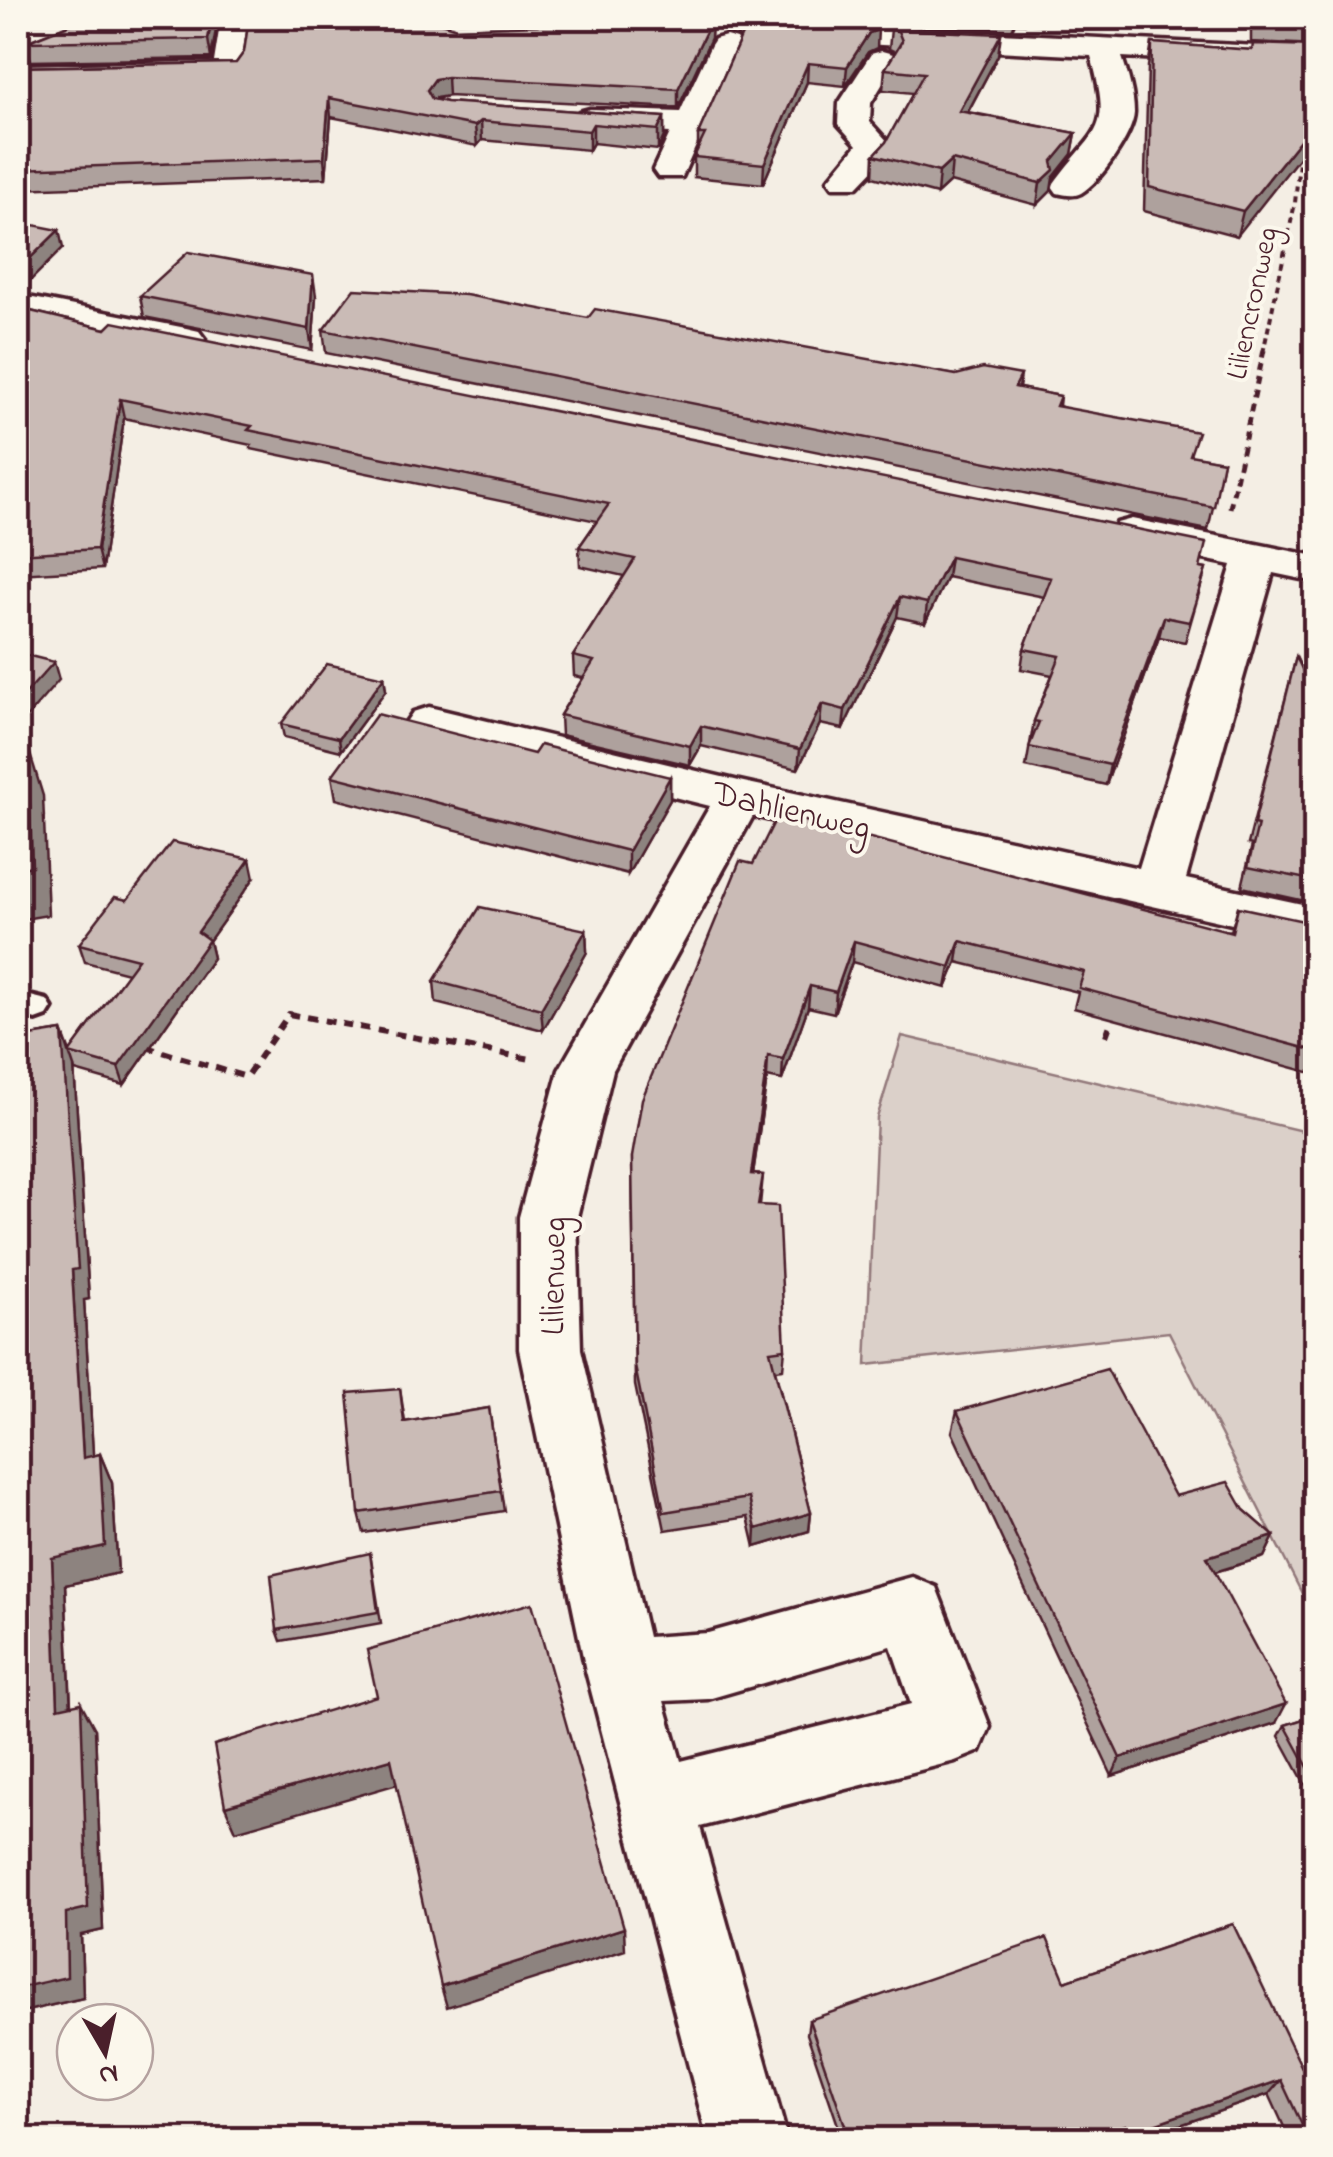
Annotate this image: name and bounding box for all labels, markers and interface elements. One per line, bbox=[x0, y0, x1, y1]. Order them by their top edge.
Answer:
street label: Liliencronweg bbox=[1216, 223, 1292, 384]
street label: Dahlienweg bbox=[706, 769, 875, 855]
street label: Lilienweg bbox=[529, 1216, 582, 1336]
north arrow bbox=[55, 2002, 155, 2102]
text: N bbox=[96, 2052, 121, 2095]

